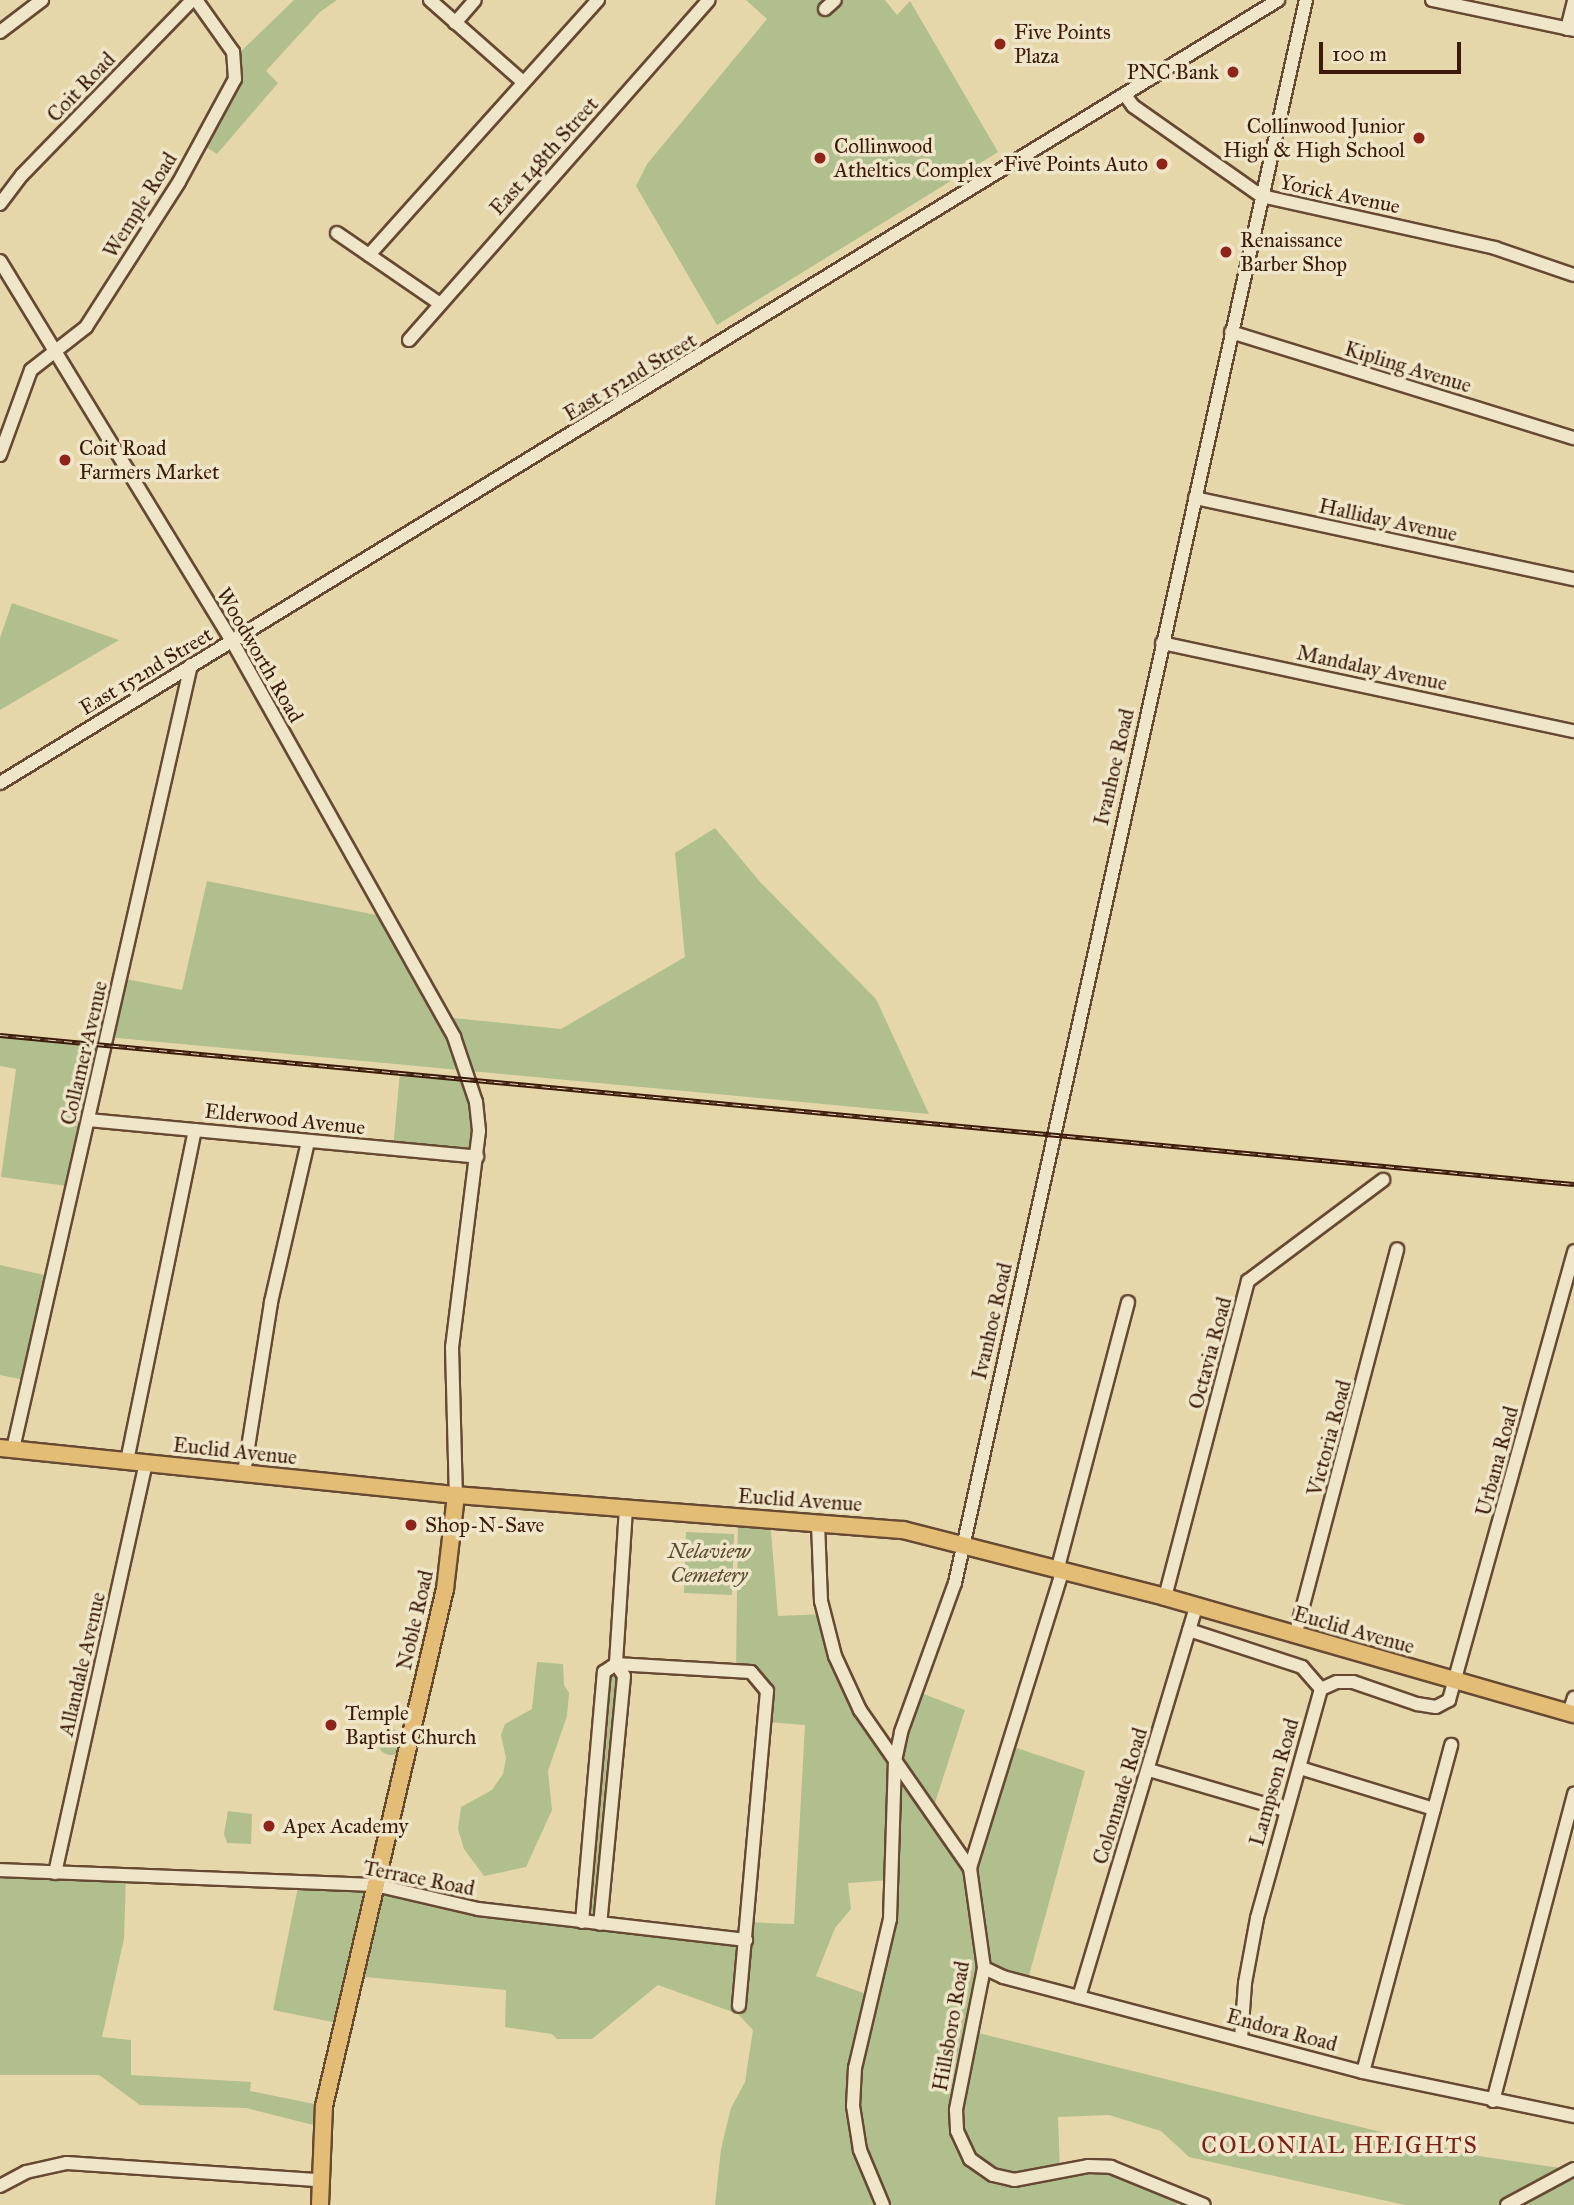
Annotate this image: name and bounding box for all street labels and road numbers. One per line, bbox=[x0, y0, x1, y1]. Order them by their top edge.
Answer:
street label: Coit Road bbox=[42, 47, 120, 127]
street label: East 148th Street bbox=[484, 92, 604, 220]
street label: Wemple Road bbox=[98, 148, 182, 262]
street label: Yorick Avenue bbox=[1278, 169, 1402, 219]
street label: East 152nd Street bbox=[559, 327, 701, 427]
street label: Kipling Avenue bbox=[1342, 336, 1474, 398]
street label: Halliday Avenue bbox=[1317, 493, 1459, 547]
street label: Woodworth Road bbox=[211, 583, 309, 727]
street label: East 152nd Street bbox=[75, 621, 217, 721]
street label: Mandalay Avenue bbox=[1295, 640, 1449, 696]
street label: Ivanhoe Road bbox=[1088, 706, 1140, 828]
street label: Collamer Avenue bbox=[55, 979, 113, 1127]
street label: Elderwood Avenue bbox=[204, 1098, 366, 1140]
street label: Ivanhoe Road bbox=[966, 1260, 1018, 1382]
street label: Octavia Road bbox=[1183, 1294, 1237, 1412]
street label: Victoria Road bbox=[1301, 1377, 1357, 1499]
street label: Urbana Road bbox=[1470, 1403, 1524, 1519]
street label: Euclid Avenue bbox=[172, 1432, 298, 1470]
street label: Euclid Avenue bbox=[737, 1483, 863, 1517]
street label: Noble Road bbox=[391, 1568, 439, 1672]
street label: Allandale Avenue bbox=[53, 1590, 111, 1738]
street label: Euclid Avenue bbox=[1291, 1601, 1417, 1659]
street label: Lampson Road bbox=[1244, 1715, 1304, 1849]
street label: Colonnade Road bbox=[1087, 1725, 1153, 1867]
street label: Terrace Road bbox=[361, 1855, 477, 1901]
street label: Hillsboro Road bbox=[927, 1959, 975, 2093]
street label: Endora Road bbox=[1224, 2003, 1340, 2057]

